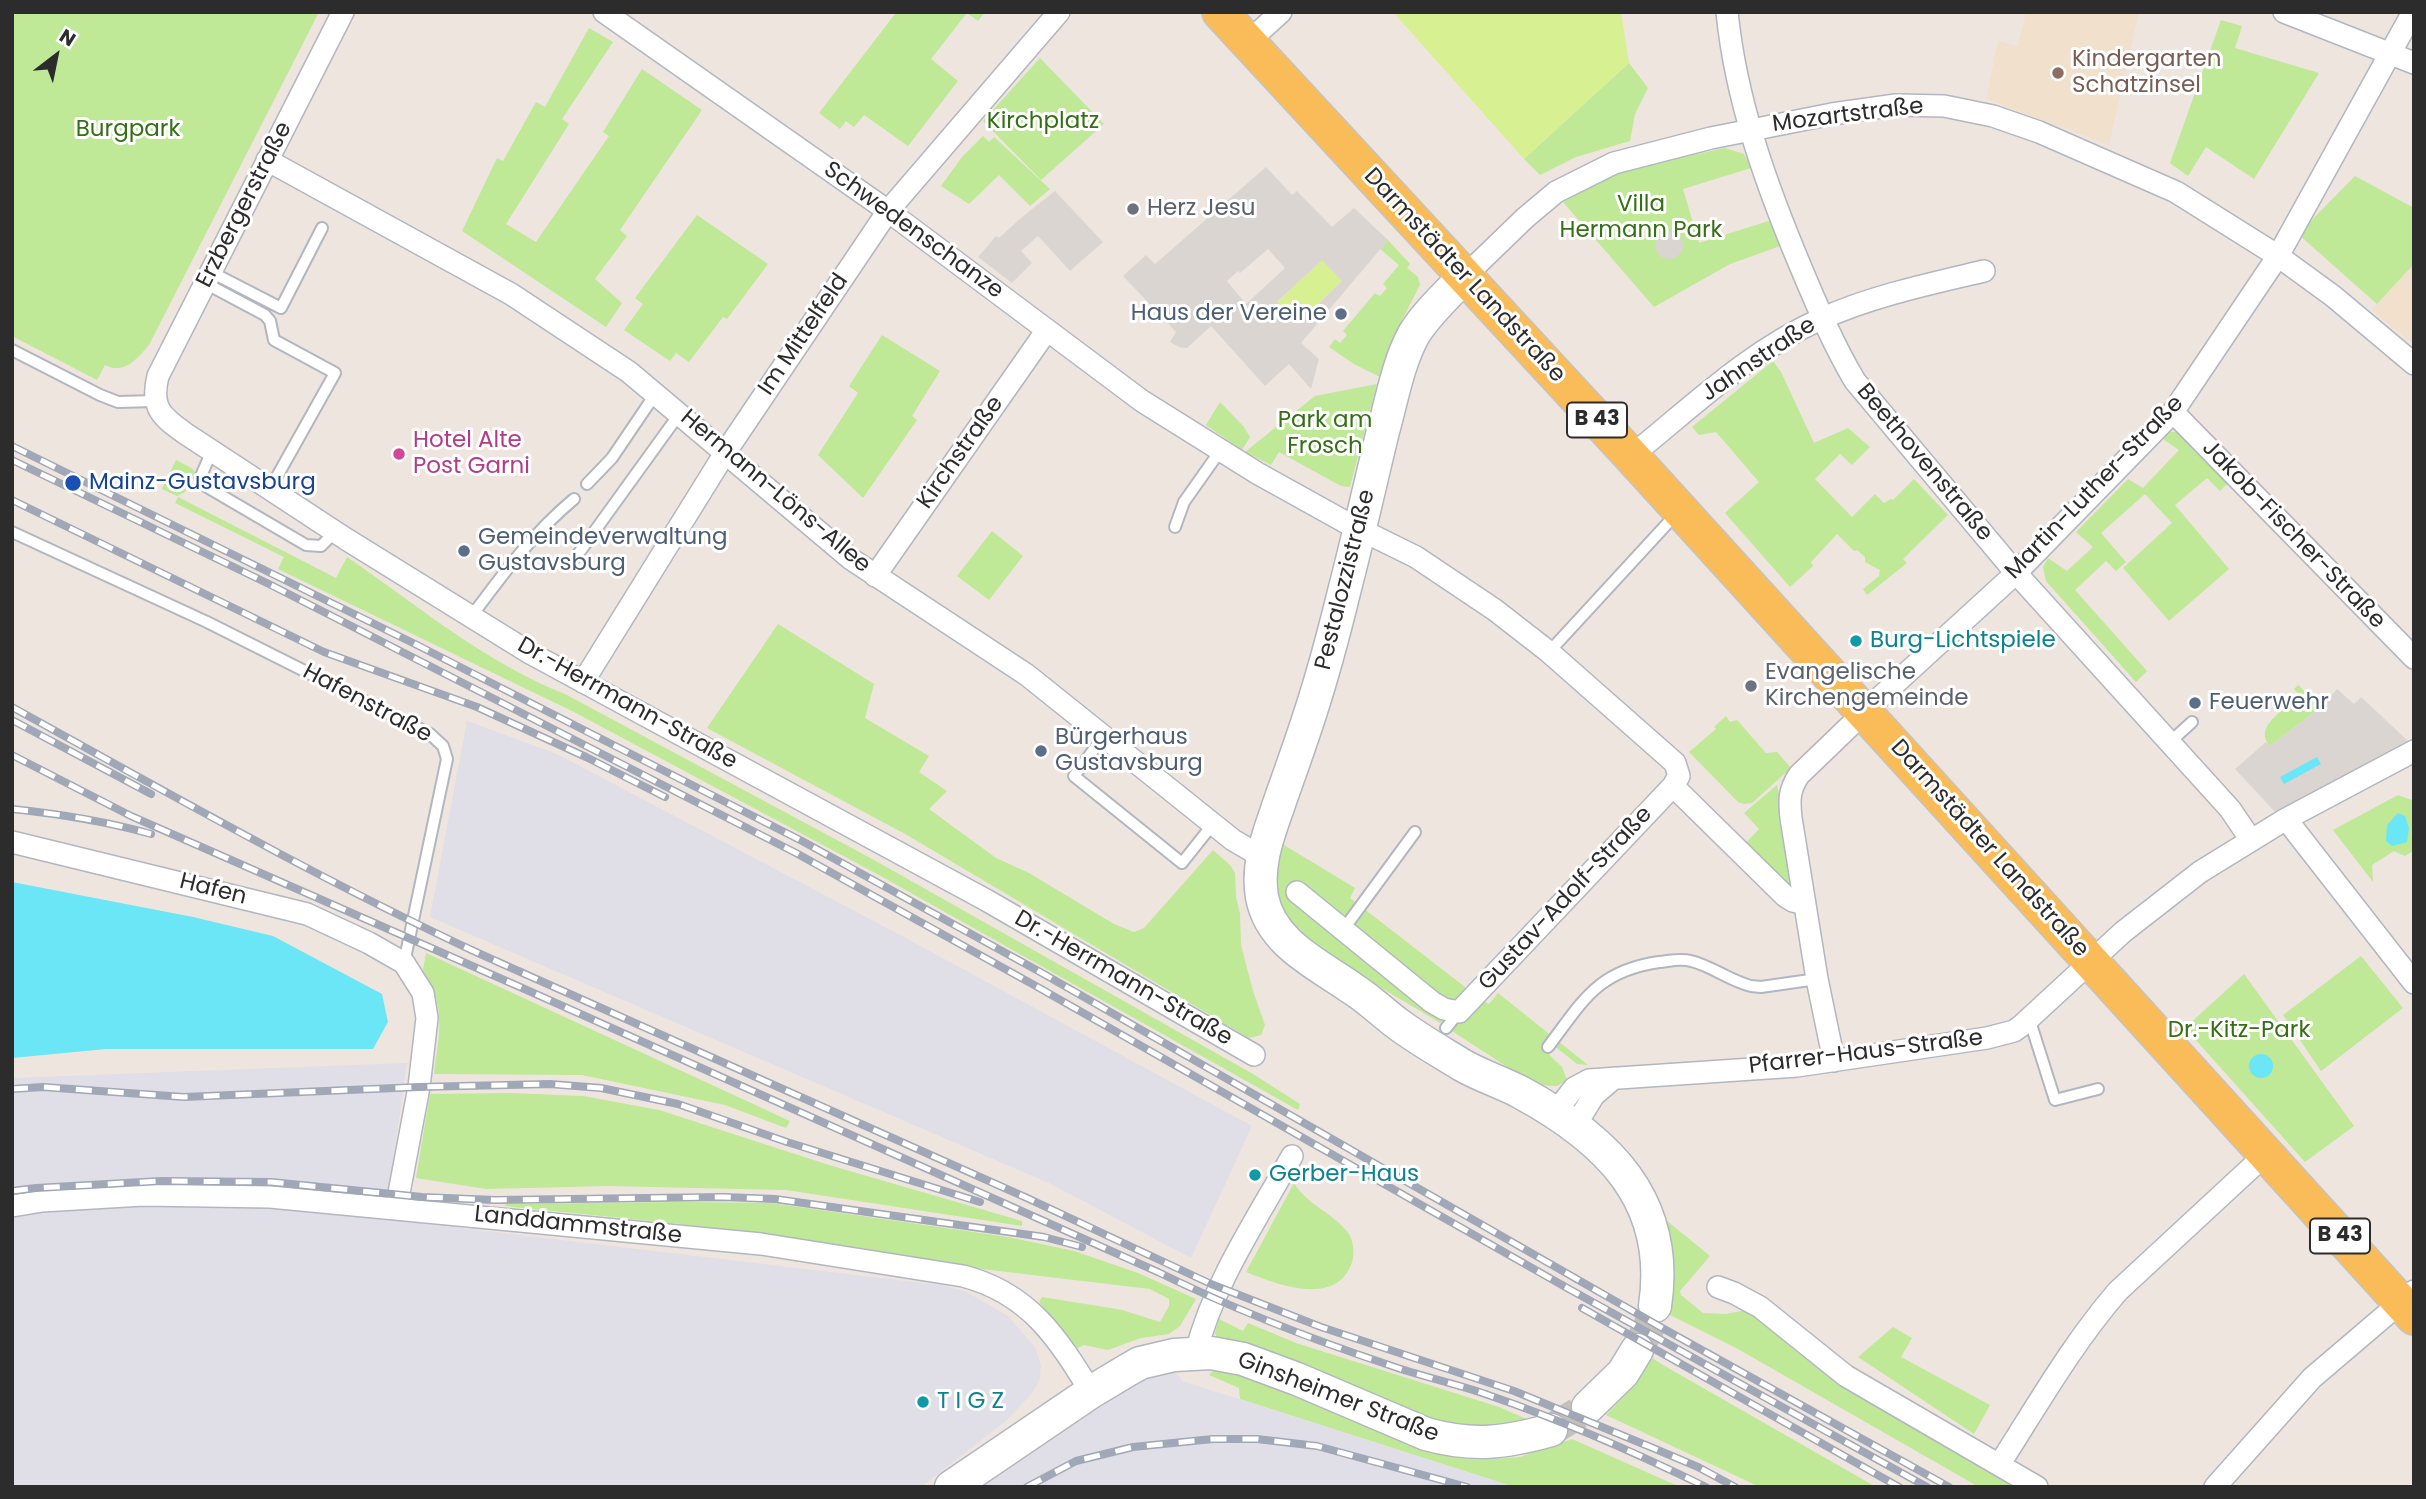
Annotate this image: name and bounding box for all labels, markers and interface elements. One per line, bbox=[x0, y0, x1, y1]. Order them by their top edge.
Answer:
north arrow bbox=[21, 21, 91, 91]
text: N bbox=[54, 23, 81, 53]
place label: Kindergarten Schatzinsel bbox=[2072, 46, 2222, 100]
marker: Kindergarten Schatzinsel bbox=[2050, 65, 2066, 81]
street label: Mozartstraße bbox=[1771, 93, 1925, 139]
park label: Kirchplatz bbox=[987, 108, 1099, 136]
park label: Burgpark bbox=[76, 116, 180, 144]
street label: Erzbergerstraße bbox=[191, 118, 299, 292]
street label: Schwedenschanze bbox=[818, 156, 1008, 306]
street label: Darmstädter Landstraße bbox=[1357, 163, 1571, 389]
park label: Villa Hermann Park bbox=[1560, 191, 1722, 245]
place label: Herz Jesu bbox=[1147, 195, 1256, 223]
marker: Herz Jesu bbox=[1125, 201, 1141, 217]
street label: Im Mittelfeld bbox=[753, 269, 855, 401]
place label: Haus der Vereine bbox=[1131, 300, 1327, 328]
marker: Haus der Vereine bbox=[1333, 306, 1349, 322]
street label: Jahnstraße bbox=[1697, 312, 1821, 408]
street label: Beethovenstraße bbox=[1850, 379, 1998, 547]
street label: Martin-Luther-Straße bbox=[2000, 390, 2190, 586]
street label: Kirchstraße bbox=[912, 391, 1010, 515]
road number: B 43 bbox=[1567, 402, 1627, 438]
street label: Hermann-Löns-Allee bbox=[674, 404, 876, 580]
park label: Park am Frosch bbox=[1278, 407, 1372, 461]
place label: Hotel Alte Post Garni bbox=[413, 427, 530, 481]
street label: Jakob-Fischer-Straße bbox=[2196, 435, 2390, 635]
marker: Hotel Alte Post Garni bbox=[391, 446, 407, 462]
place label: Mainz-Gustavsburg bbox=[89, 469, 316, 497]
marker: Mainz-Gustavsburg bbox=[63, 473, 83, 493]
street label: Pestalozzistraße bbox=[1310, 487, 1382, 673]
place label: Gemeindeverwaltung Gustavsburg bbox=[478, 524, 727, 578]
marker: Gemeindeverwaltung Gustavsburg bbox=[456, 543, 472, 559]
place label: Burg-Lichtspiele bbox=[1870, 627, 2056, 655]
street label: Dr.-Herrmann-Straße bbox=[512, 632, 742, 776]
marker: Burg-Lichtspiele bbox=[1848, 633, 1864, 649]
street label: Hafenstraße bbox=[298, 658, 436, 750]
place label: Evangelische Kirchengemeinde bbox=[1765, 659, 1969, 713]
marker: Evangelische Kirchengemeinde bbox=[1743, 678, 1759, 694]
place label: Feuerwehr bbox=[2209, 689, 2329, 717]
marker: Feuerwehr bbox=[2187, 695, 2203, 711]
place label: Bürgerhaus Gustavsburg bbox=[1055, 724, 1203, 778]
street label: Darmstädter Landstraße bbox=[1884, 735, 2094, 963]
marker: Bürgerhaus Gustavsburg bbox=[1033, 743, 1049, 759]
street label: Gustav-Adolf-Straße bbox=[1473, 801, 1659, 997]
street label: Hafen bbox=[177, 868, 249, 912]
street label: Dr.-Herrmann-Straße bbox=[1009, 905, 1237, 1053]
park label: Dr.-Kitz-Park bbox=[2168, 1017, 2310, 1045]
street label: Pfarrer-Haus-Straße bbox=[1747, 1025, 1985, 1081]
place label: Gerber-Haus bbox=[1269, 1161, 1419, 1189]
marker: Gerber-Haus bbox=[1247, 1167, 1263, 1183]
street label: Landdammstraße bbox=[473, 1201, 683, 1251]
road number: B 43 bbox=[2310, 1218, 2370, 1254]
street label: Ginsheimer Straße bbox=[1233, 1347, 1443, 1449]
place label: T I G Z bbox=[937, 1388, 1004, 1416]
marker: T I G Z bbox=[915, 1394, 931, 1410]

